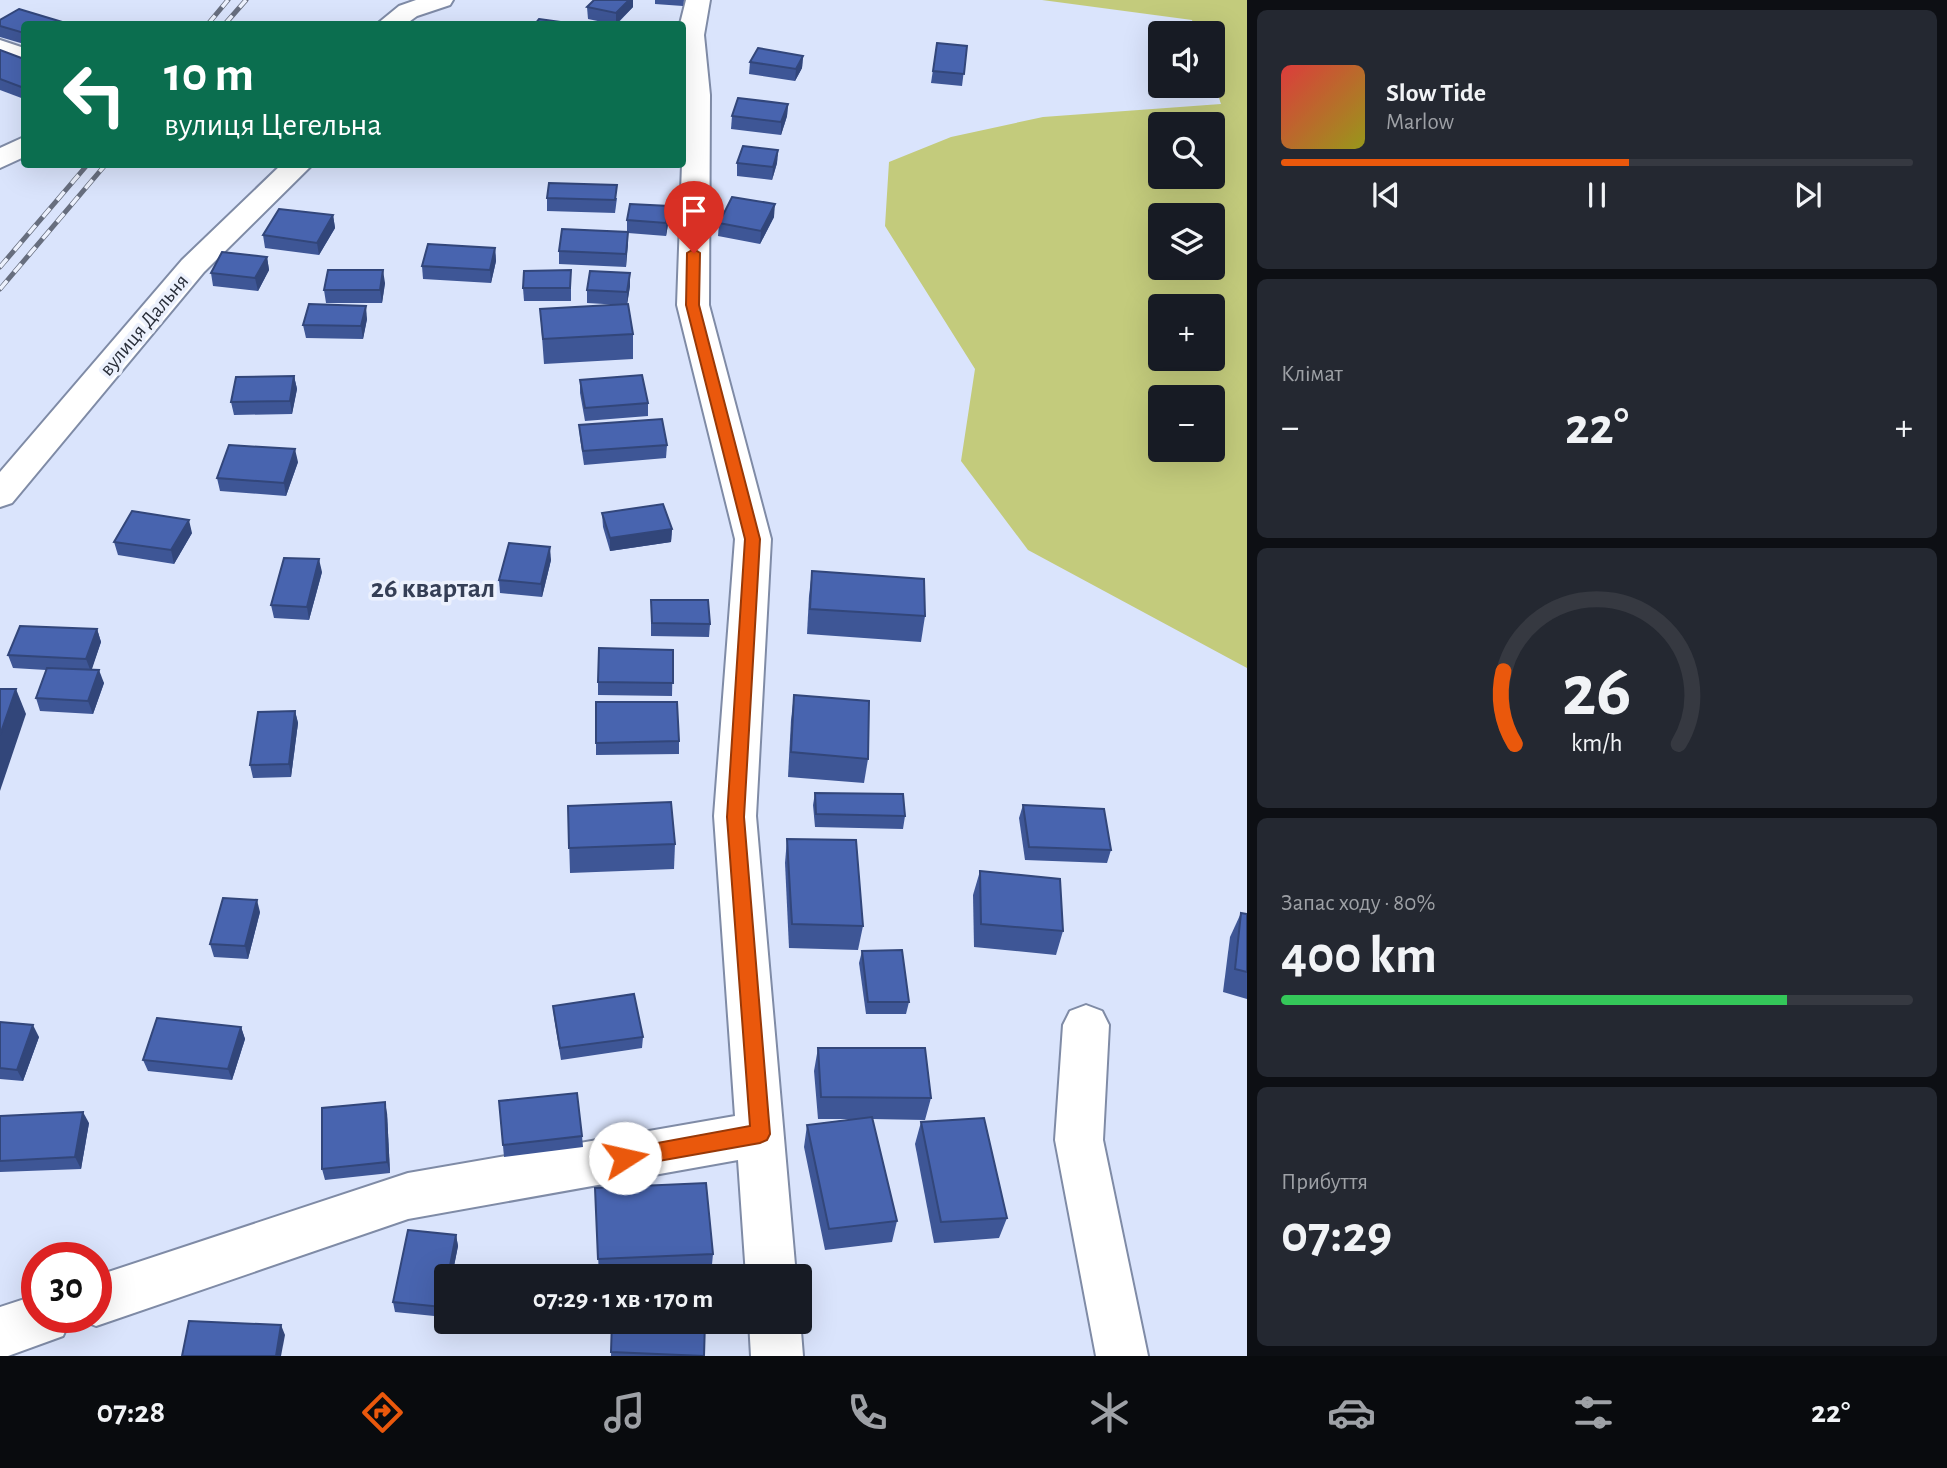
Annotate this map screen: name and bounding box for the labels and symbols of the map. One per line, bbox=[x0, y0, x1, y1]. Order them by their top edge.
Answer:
pin bbox=[664, 181, 724, 253]
street label: вулиця Дальня bbox=[96, 270, 192, 380]
district label: 26 квартал bbox=[371, 575, 495, 603]
position arrow bbox=[588, 1121, 662, 1195]
speed limit sign: 30 bbox=[21, 1242, 112, 1333]

